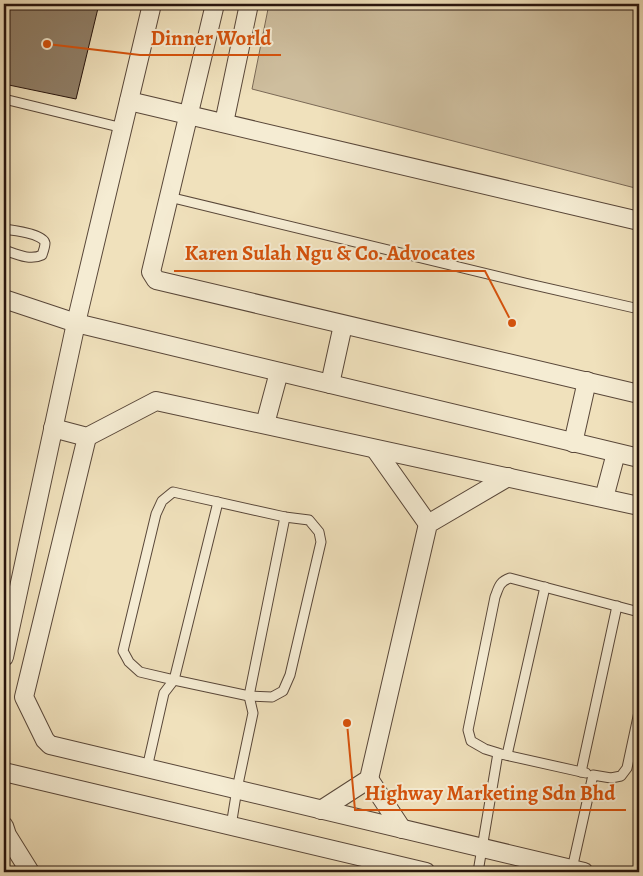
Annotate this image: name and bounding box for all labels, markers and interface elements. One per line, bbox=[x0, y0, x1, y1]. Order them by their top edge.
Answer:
callout: Dinner World bbox=[140, 19, 281, 55]
text: Dinner World bbox=[150, 24, 272, 52]
callout: Karen Sulah Ngu & Co. Advocates bbox=[174, 235, 485, 271]
text: Karen Sulah Ngu & Co. Advocates bbox=[185, 239, 475, 267]
callout: Highway Marketing Sdn Bhd bbox=[355, 774, 626, 810]
text: Highway Marketing Sdn Bhd bbox=[364, 779, 616, 807]

